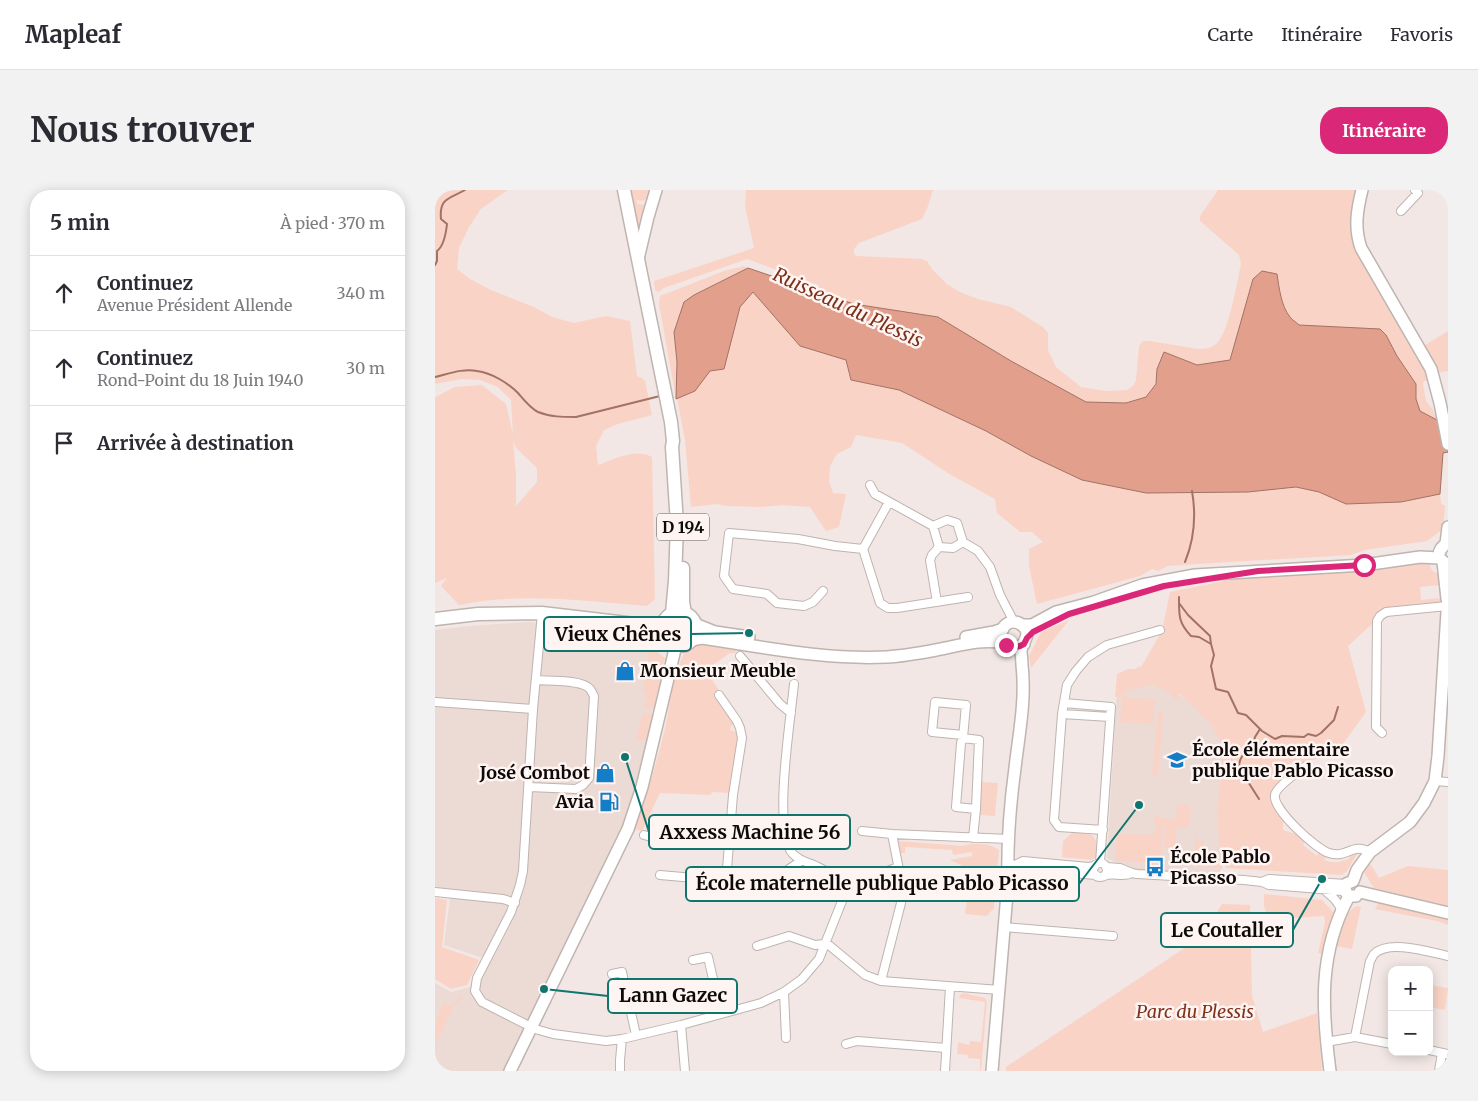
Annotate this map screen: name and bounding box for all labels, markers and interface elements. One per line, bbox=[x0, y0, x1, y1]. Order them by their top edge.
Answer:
text: Mapleaf bbox=[25, 19, 121, 50]
text: Carte bbox=[1207, 23, 1253, 46]
text: Itinéraire bbox=[1281, 23, 1362, 46]
text: Favoris bbox=[1390, 23, 1453, 46]
button: Itinéraire bbox=[1320, 107, 1448, 154]
text: Nous trouver bbox=[30, 108, 255, 152]
text: 5 min bbox=[50, 209, 110, 236]
text: À pied · 370 m bbox=[280, 213, 385, 233]
water label: Ruisseau du Plessis bbox=[769, 262, 927, 352]
text: Continuez bbox=[97, 271, 193, 295]
icon: ahead bbox=[50, 279, 78, 307]
text: 340 m bbox=[336, 283, 385, 303]
text: Avenue Président Allende bbox=[97, 295, 292, 315]
text: Continuez bbox=[97, 346, 193, 370]
icon: ahead bbox=[50, 354, 78, 382]
text: 30 m bbox=[346, 358, 385, 378]
text: Rond-Point du 18 Juin 1940 bbox=[97, 370, 304, 390]
icon: arrive bbox=[50, 429, 78, 457]
text: Arrivée à destination bbox=[97, 431, 294, 455]
road number: D 194 bbox=[657, 514, 709, 541]
route start bbox=[1353, 554, 1376, 577]
callout: Vieux Chênes bbox=[544, 617, 691, 651]
text: Vieux Chênes bbox=[554, 622, 681, 646]
route end bbox=[995, 634, 1018, 657]
place label: Monsieur Meuble bbox=[640, 659, 796, 682]
shop icon: Monsieur Meuble bbox=[614, 660, 636, 682]
place label: École élémentaire publique Pablo Picasso bbox=[1192, 738, 1394, 782]
school or university icon: École élémentaire publique Pablo Picasso bbox=[1166, 749, 1188, 771]
place label: José Combot bbox=[479, 761, 591, 784]
shop icon: José Combot bbox=[594, 762, 616, 784]
place label: Avia bbox=[555, 790, 594, 813]
fuel station icon: Avia bbox=[598, 791, 620, 813]
callout: Axxess Machine 56 bbox=[649, 815, 850, 849]
text: Axxess Machine 56 bbox=[659, 820, 840, 844]
place label: École Pablo Picasso bbox=[1170, 845, 1271, 889]
bus stop icon: École Pablo Picasso bbox=[1144, 856, 1166, 878]
callout: École maternelle publique Pablo Picasso bbox=[686, 867, 1079, 901]
text: École maternelle publique Pablo Picasso bbox=[696, 871, 1068, 895]
callout: Le Coutaller bbox=[1161, 913, 1293, 947]
text: Le Coutaller bbox=[1171, 918, 1283, 942]
map controls bbox=[1388, 966, 1433, 1056]
button: + bbox=[1388, 966, 1433, 1011]
callout: Lann Gazec bbox=[608, 979, 737, 1013]
text: Lann Gazec bbox=[619, 983, 728, 1007]
park label: Parc du Plessis bbox=[1136, 1000, 1254, 1023]
button: − bbox=[1388, 1011, 1433, 1056]

